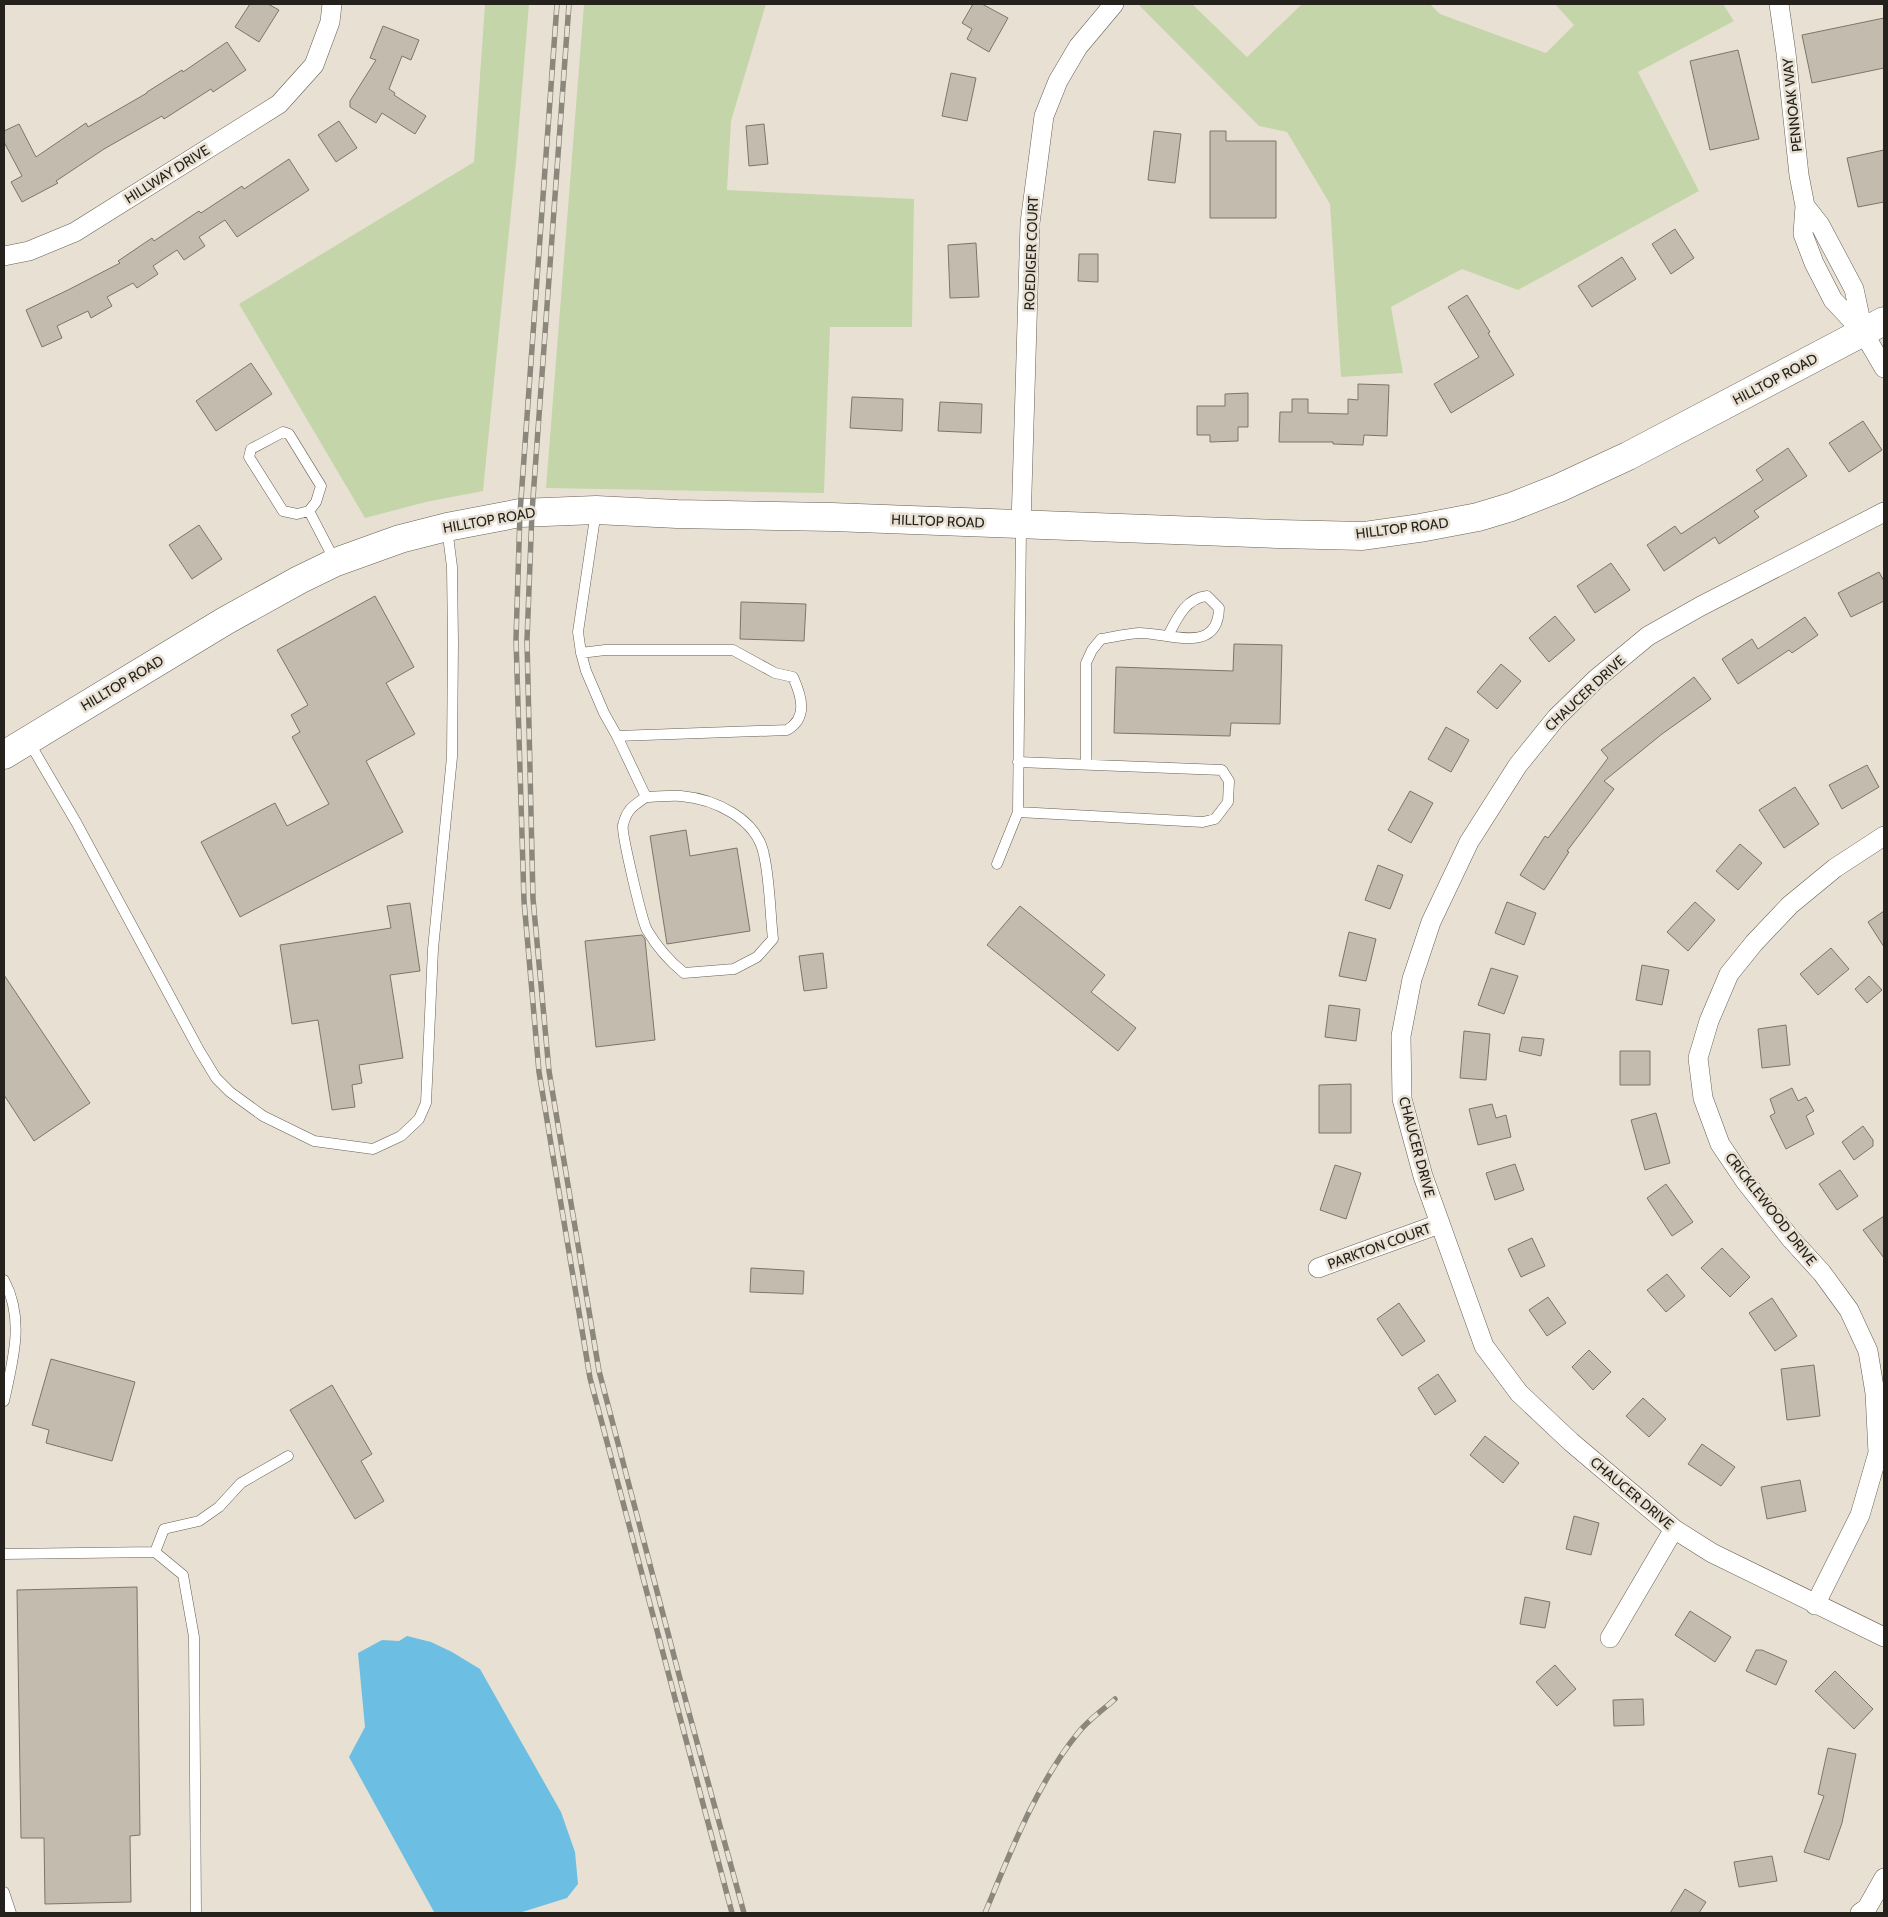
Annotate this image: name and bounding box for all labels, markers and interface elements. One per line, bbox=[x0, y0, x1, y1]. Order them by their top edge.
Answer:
street label: PENNOAK WAY bbox=[1778, 56, 1806, 153]
street label: HILLWAY DRIVE bbox=[121, 141, 213, 207]
street label: ROEDIGER COURT bbox=[1020, 195, 1042, 311]
street label: HILLTOP ROAD bbox=[1730, 349, 1820, 409]
street label: HILLTOP ROAD bbox=[441, 503, 537, 537]
street label: HILLTOP ROAD bbox=[891, 510, 985, 532]
street label: HILLTOP ROAD bbox=[1355, 513, 1449, 543]
street label: HILLTOP ROAD bbox=[77, 651, 167, 715]
street label: CHAUCER DRIVE bbox=[1541, 651, 1629, 735]
street label: CHAUCER DRIVE bbox=[1395, 1095, 1439, 1200]
street label: CRICKLEWOOD DRIVE bbox=[1721, 1149, 1821, 1269]
street label: PARKTON COURT bbox=[1325, 1219, 1434, 1273]
street label: CHAUCER DRIVE bbox=[1587, 1453, 1678, 1533]

